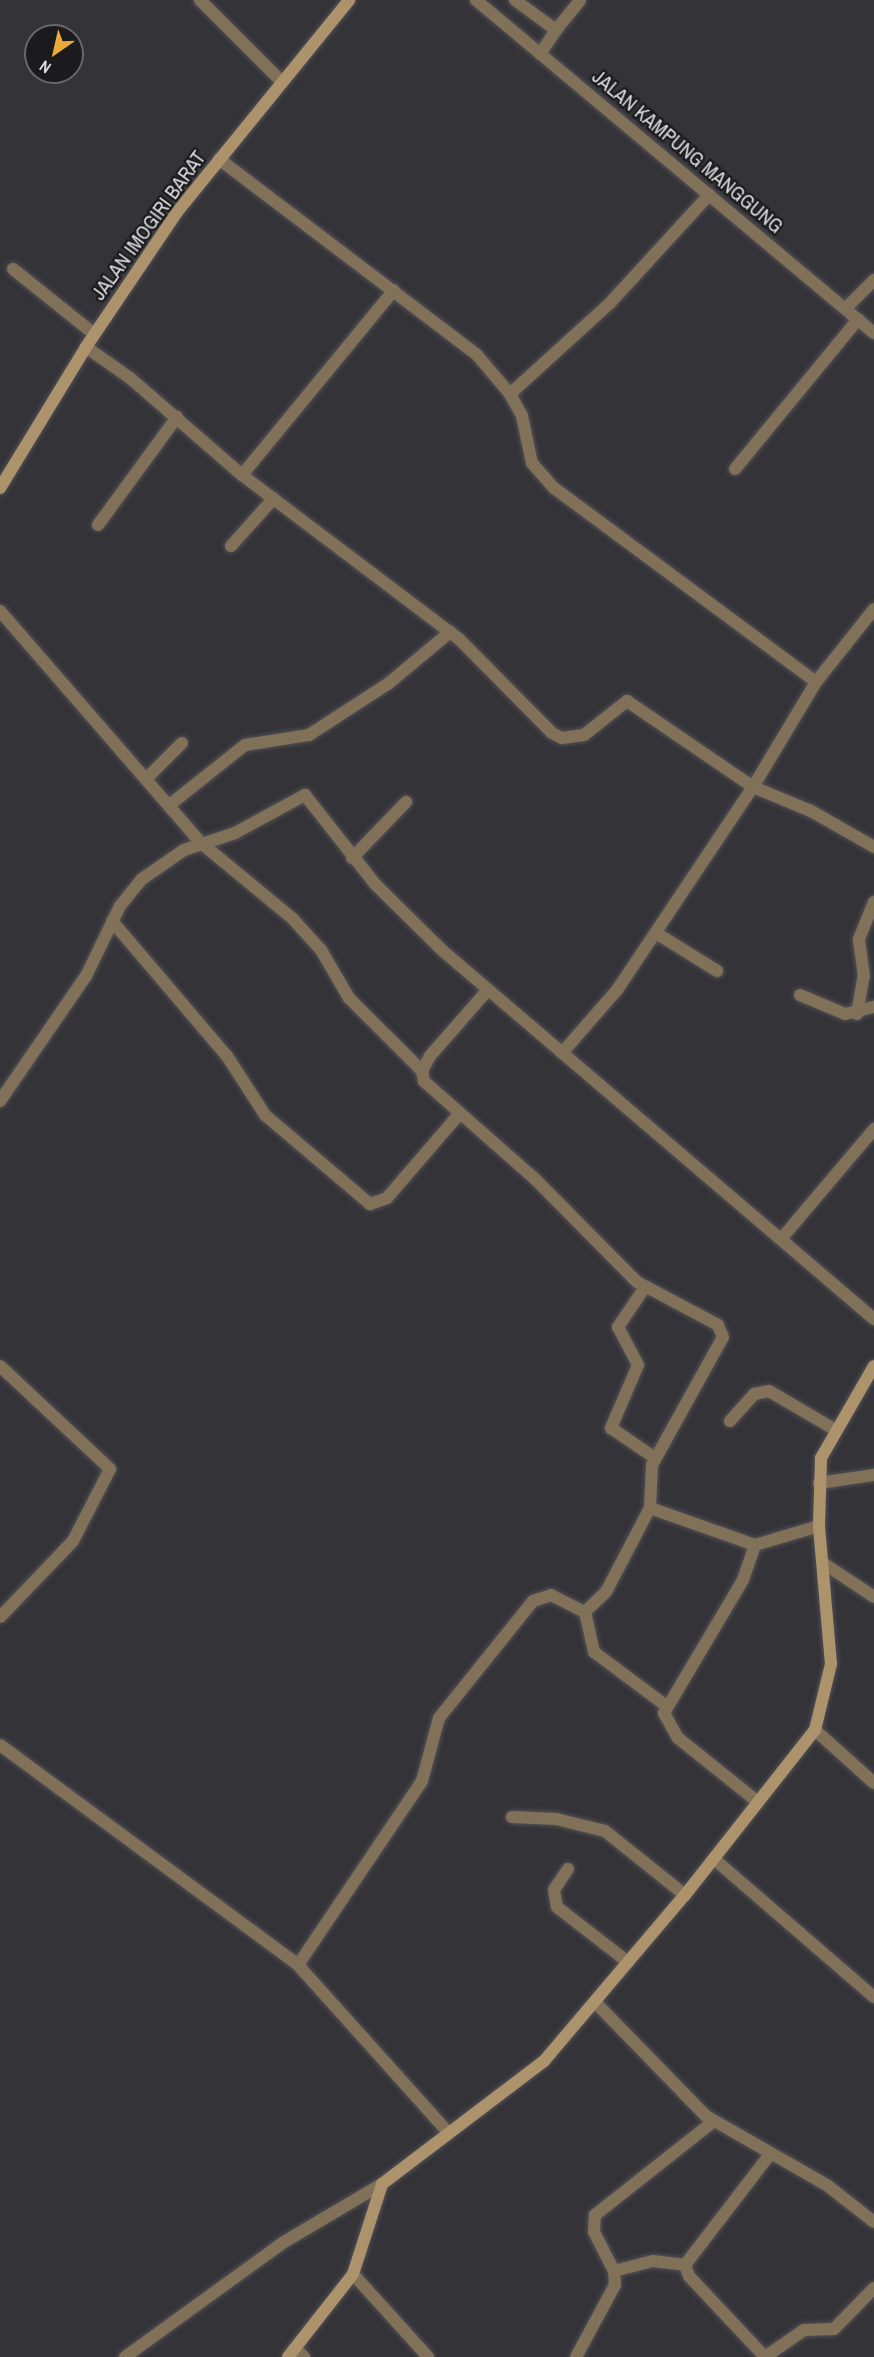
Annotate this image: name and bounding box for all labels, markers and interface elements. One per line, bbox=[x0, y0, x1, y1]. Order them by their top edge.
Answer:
north arrow bbox=[24, 24, 84, 84]
text: N bbox=[35, 55, 55, 79]
street label: JALAN KAMPUNG MANGGUNG bbox=[588, 64, 788, 238]
street label: JALAN IMOGIRI BARAT bbox=[86, 146, 210, 304]

